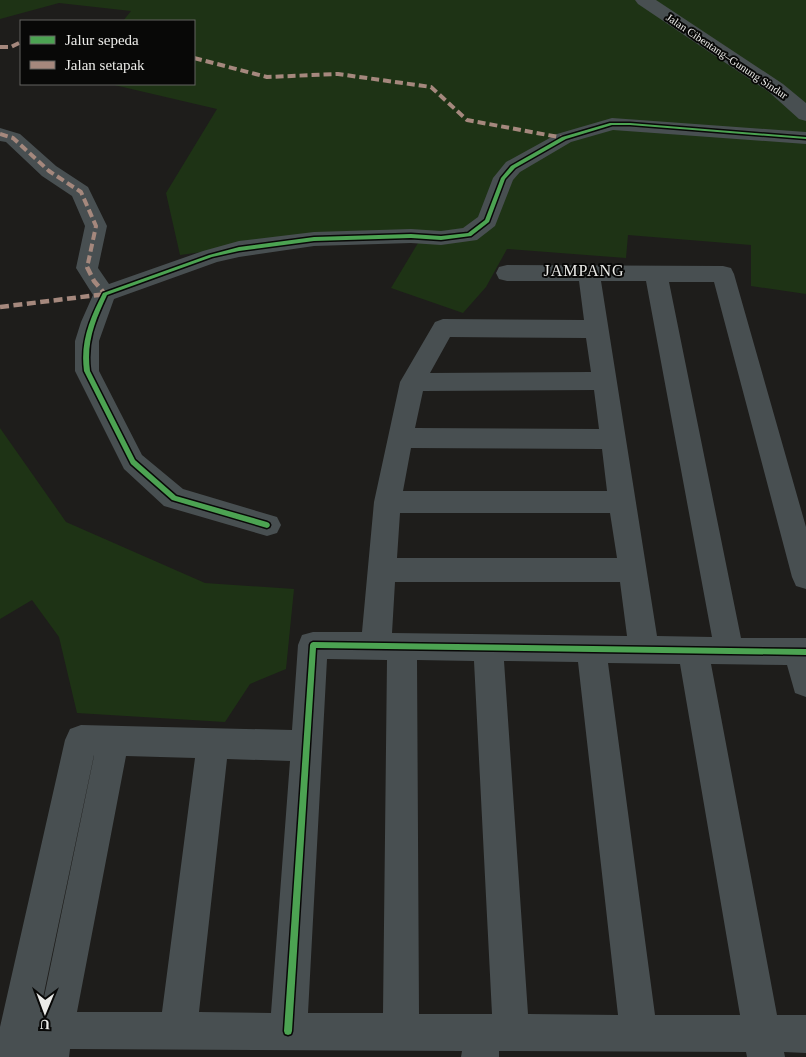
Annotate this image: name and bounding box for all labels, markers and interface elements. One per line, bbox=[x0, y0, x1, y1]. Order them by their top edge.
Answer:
street label: Jalan Cibentang–Gunung Sindur bbox=[664, 11, 790, 101]
legend bbox=[20, 20, 195, 85]
text: Jalur sepeda bbox=[65, 32, 139, 48]
text: Jalan setapak bbox=[65, 57, 145, 73]
district label: JAMPANG bbox=[543, 262, 625, 279]
north arrow bbox=[20, 987, 70, 1037]
text: U bbox=[40, 1017, 50, 1032]

